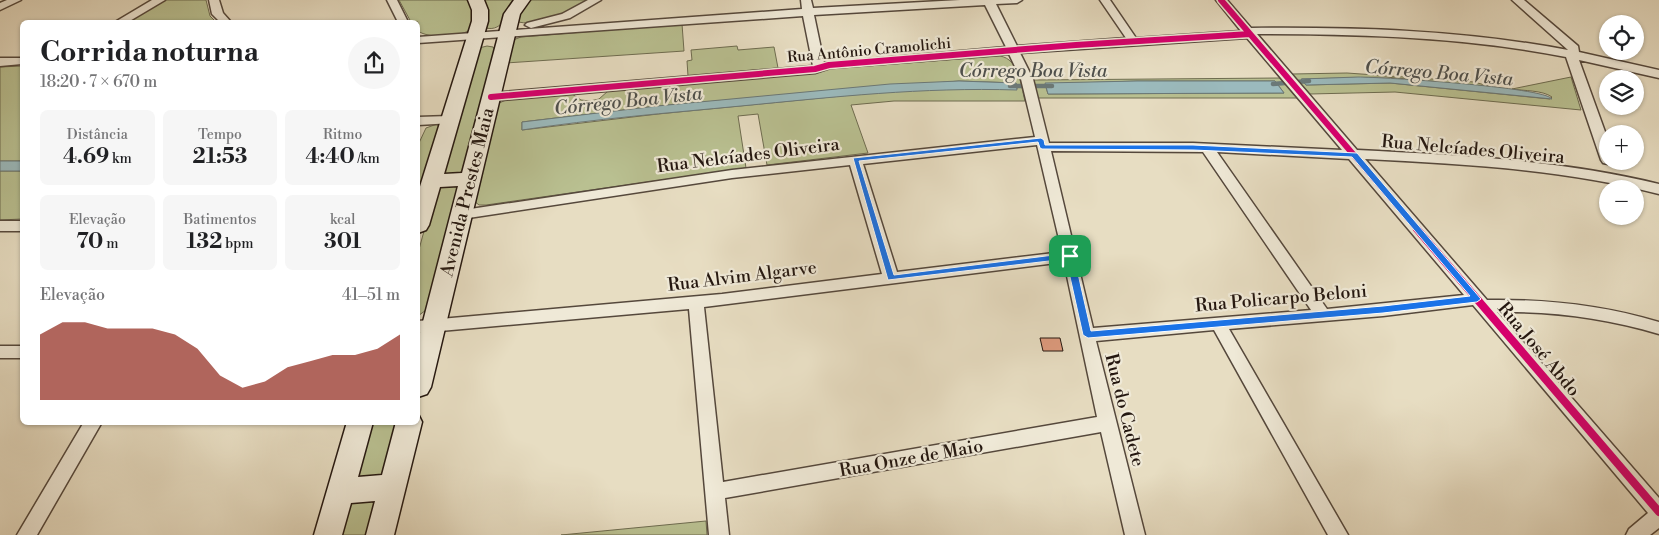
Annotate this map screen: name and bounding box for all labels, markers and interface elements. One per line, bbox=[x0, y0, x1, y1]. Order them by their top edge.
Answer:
map controls bbox=[1599, 15, 1644, 225]
button: locate bbox=[1599, 15, 1644, 60]
street label: Rua Antônio Cramolichi bbox=[786, 34, 952, 67]
text: Corrida noturna bbox=[40, 35, 259, 70]
button: share bbox=[348, 37, 400, 89]
water label: Córrego Boa Vista bbox=[1364, 55, 1514, 91]
water label: Córrego Boa Vista bbox=[959, 59, 1108, 83]
button: layers bbox=[1599, 70, 1644, 115]
text: 18:20 · 7 × 670 m bbox=[40, 72, 157, 92]
water label: Córrego Boa Vista bbox=[553, 81, 704, 121]
street label: Avenida Prestes Maia bbox=[435, 105, 500, 280]
button: + bbox=[1599, 125, 1644, 170]
text: Distância bbox=[67, 126, 128, 144]
text: Tempo bbox=[198, 126, 242, 144]
text: Ritmo bbox=[323, 126, 362, 144]
street label: Rua Nelcíades Oliveira bbox=[1380, 130, 1567, 169]
street label: Rua Nelcíades Oliveira bbox=[655, 133, 842, 178]
text: 4.69 bbox=[63, 144, 109, 170]
text: 21:53 bbox=[193, 144, 247, 170]
text: 4:40 bbox=[306, 144, 355, 170]
text: km bbox=[109, 150, 132, 168]
text: /km bbox=[355, 150, 380, 168]
button: − bbox=[1599, 180, 1644, 225]
text: Elevação bbox=[69, 211, 126, 229]
text: Batimentos bbox=[184, 211, 256, 229]
text: kcal bbox=[330, 211, 355, 229]
text: 70 bbox=[76, 229, 103, 255]
text: 132 bbox=[186, 229, 222, 255]
text: 301 bbox=[324, 229, 361, 255]
text: m bbox=[103, 235, 118, 253]
text: bpm bbox=[222, 235, 254, 253]
pin bbox=[1049, 235, 1091, 277]
icon: arrive bbox=[1056, 242, 1084, 270]
street label: Rua Alvim Algarve bbox=[666, 256, 818, 297]
street label: Rua Policarpo Beloni bbox=[1194, 280, 1368, 317]
text: Elevação bbox=[40, 285, 105, 305]
text: 41–51 m bbox=[342, 285, 400, 305]
street label: Rua José Abdo bbox=[1492, 297, 1585, 401]
street label: Rua do Cadete bbox=[1099, 351, 1150, 469]
street label: Rua Onze de Maio bbox=[837, 435, 985, 482]

